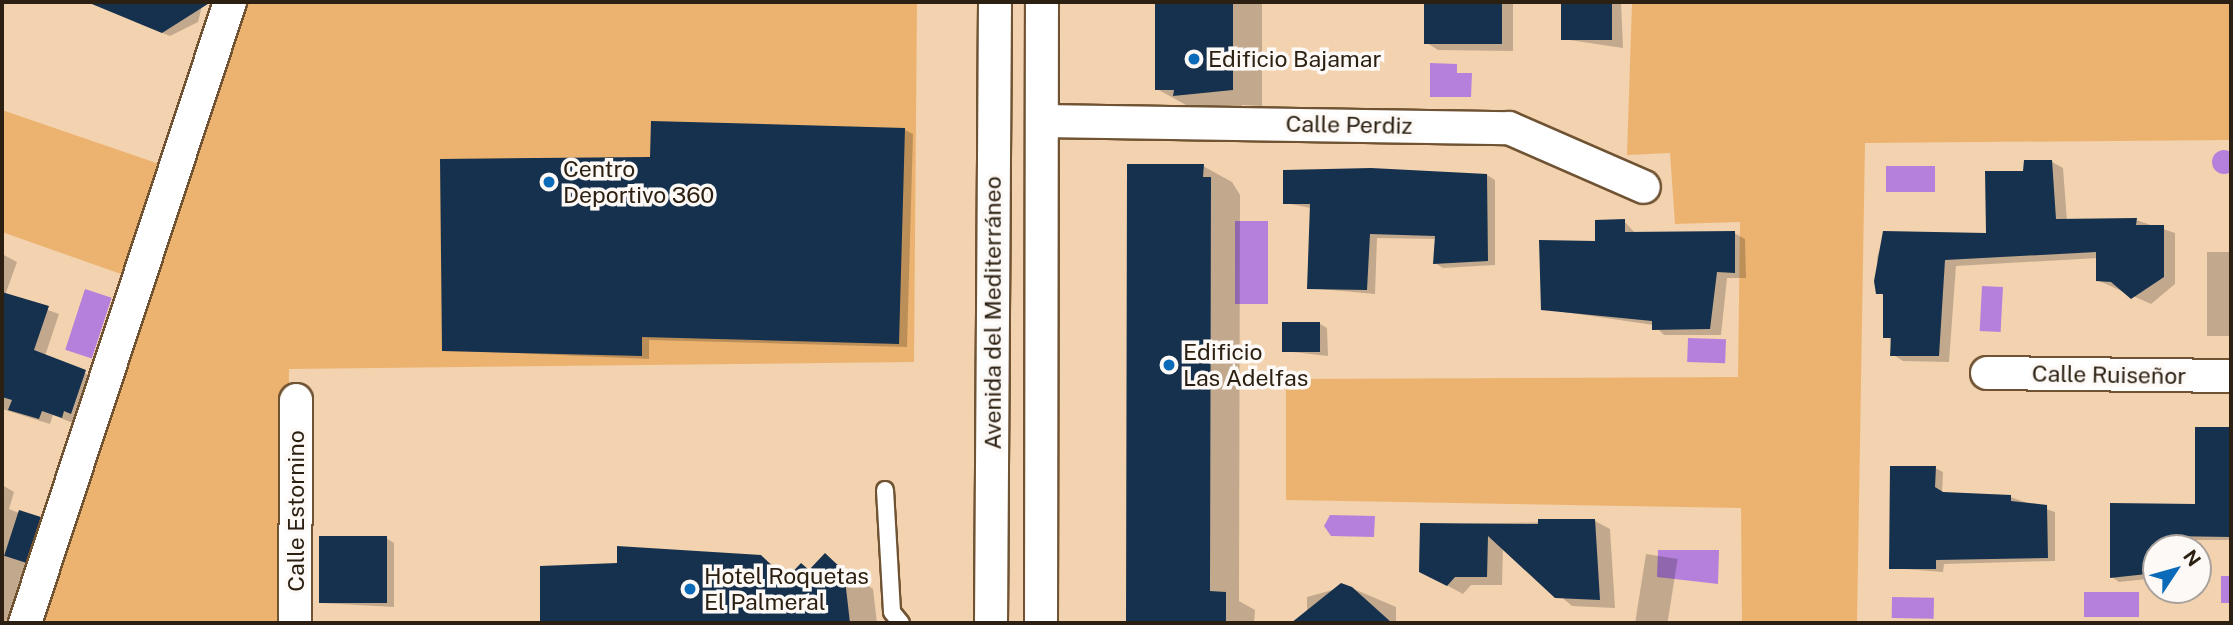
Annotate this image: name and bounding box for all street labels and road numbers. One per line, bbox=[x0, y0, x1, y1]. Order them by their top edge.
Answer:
street label: Calle Perdiz bbox=[1285, 110, 1413, 140]
street label: Avenida del Mediterráneo bbox=[979, 176, 1007, 450]
street label: Calle Ruiseñor bbox=[2032, 360, 2186, 390]
street label: Calle Estornino bbox=[282, 430, 310, 592]

